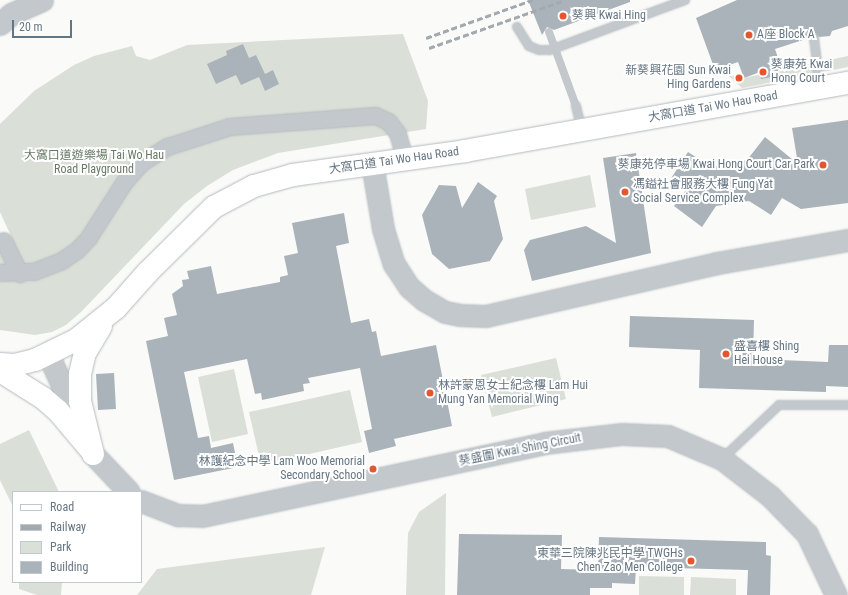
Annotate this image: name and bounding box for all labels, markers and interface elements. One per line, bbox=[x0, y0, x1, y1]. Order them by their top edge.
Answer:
place label: 葵興 Kwai Hing bbox=[572, 9, 646, 23]
marker: 葵興 Kwai Hing bbox=[557, 10, 569, 22]
scale bar bbox=[14, 12, 74, 38]
text: 20 m bbox=[19, 20, 43, 34]
place label: A座 Block A bbox=[757, 28, 815, 42]
marker: A座 Block A bbox=[744, 30, 754, 40]
place label: 葵康苑 Kwai Hong Court bbox=[771, 58, 832, 86]
place label: 新葵興花園 Sun Kwai Hing Gardens bbox=[625, 64, 731, 92]
marker: 葵康苑 Kwai Hong Court bbox=[758, 67, 768, 77]
marker: 新葵興花園 Sun Kwai Hing Gardens bbox=[734, 73, 744, 83]
street label: 大窩口道 Tai Wo Hau Road bbox=[647, 89, 779, 125]
street label: 大窩口道 Tai Wo Hau Road bbox=[328, 145, 460, 177]
park label: 大窩口道遊樂場 Tai Wo Hau Road Playground bbox=[24, 149, 164, 177]
place label: 葵康苑停車場 Kwai Hong Court Car Park bbox=[618, 158, 815, 172]
marker: 葵康苑停車場 Kwai Hong Court Car Park bbox=[818, 160, 828, 170]
place label: 馮鎰社會服務大樓 Fung Yat Social Service Complex bbox=[633, 178, 773, 206]
marker: 馮鎰社會服務大樓 Fung Yat Social Service Complex bbox=[620, 187, 630, 197]
place label: 盛喜樓 Shing Hei House bbox=[734, 340, 799, 368]
marker: 盛喜樓 Shing Hei House bbox=[721, 349, 731, 359]
place label: 林許蒙恩女士紀念樓 Lam Hui Mung Yan Memorial Wing bbox=[438, 379, 588, 407]
marker: 林許蒙恩女士紀念樓 Lam Hui Mung Yan Memorial Wing bbox=[425, 388, 435, 398]
street label: 葵盛圍 Kwai Shing Circuit bbox=[458, 431, 582, 469]
place label: 林護紀念中學 Lam Woo Memorial Secondary School bbox=[199, 455, 365, 483]
marker: 林護紀念中學 Lam Woo Memorial Secondary School bbox=[368, 464, 378, 474]
legend bbox=[12, 491, 142, 583]
text: Road bbox=[50, 500, 74, 514]
text: Railway bbox=[50, 520, 86, 534]
text: Park bbox=[50, 540, 71, 554]
place label: 東華三院陳兆民中學 TWGHs Chen Zao Men College bbox=[537, 547, 683, 575]
marker: 東華三院陳兆民中學 TWGHs Chen Zao Men College bbox=[686, 556, 696, 566]
text: Building bbox=[50, 560, 88, 574]

